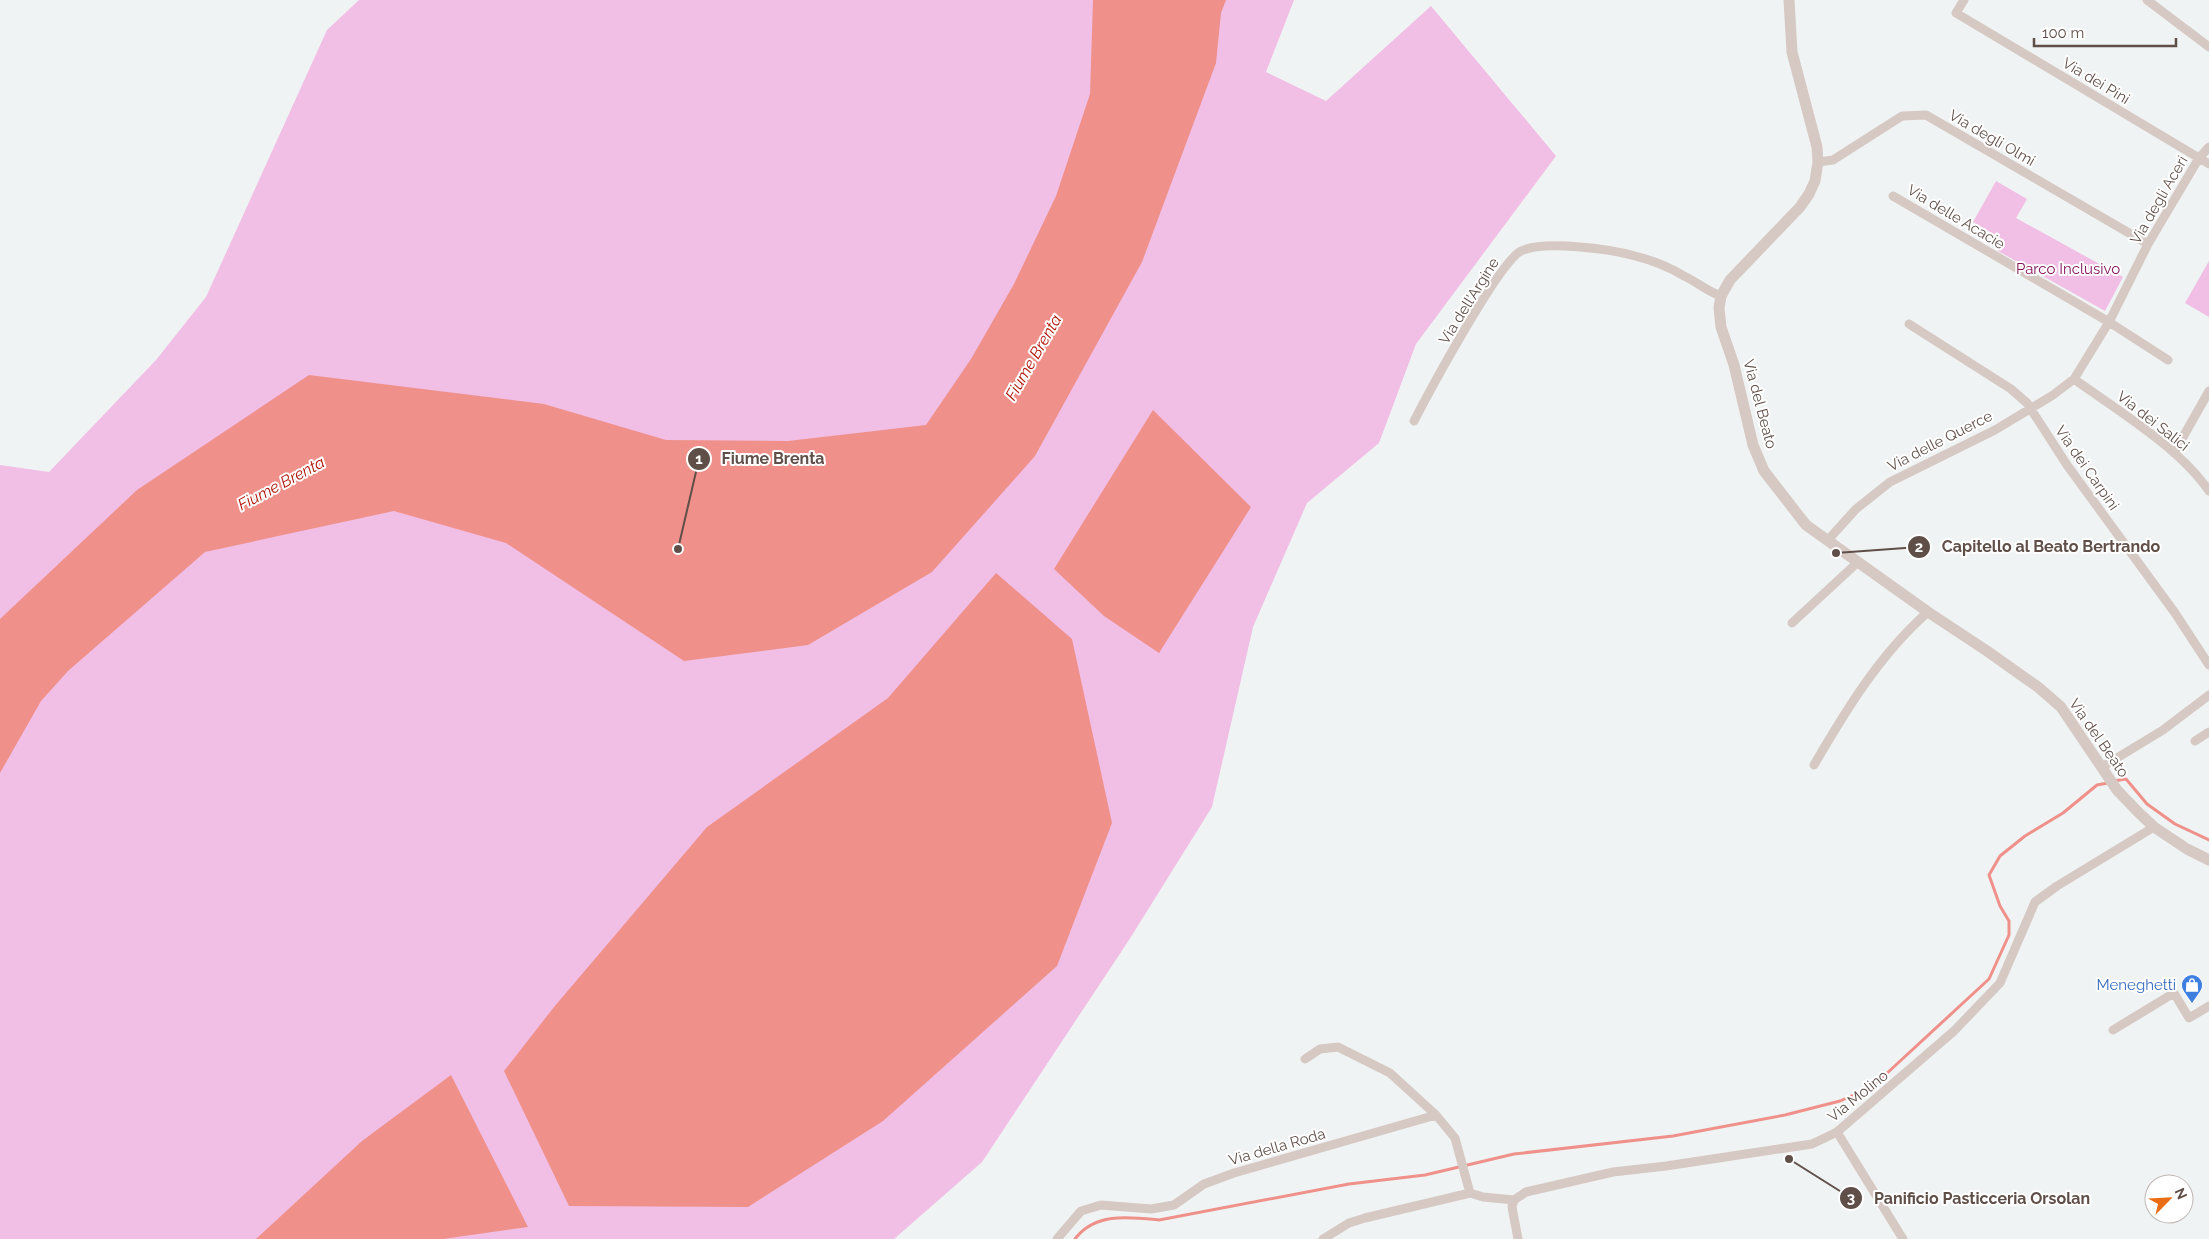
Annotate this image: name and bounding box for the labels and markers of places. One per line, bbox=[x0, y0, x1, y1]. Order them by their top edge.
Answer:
callout: Fiume Brenta bbox=[686, 443, 834, 474]
callout: Capitello al Beato Bertrando bbox=[1906, 531, 2170, 562]
shop icon: Meneghetti bbox=[2180, 973, 2204, 1004]
place label: Meneghetti bbox=[2097, 976, 2176, 994]
callout: Panificio Pasticceria Orsolan bbox=[1838, 1182, 2100, 1213]

